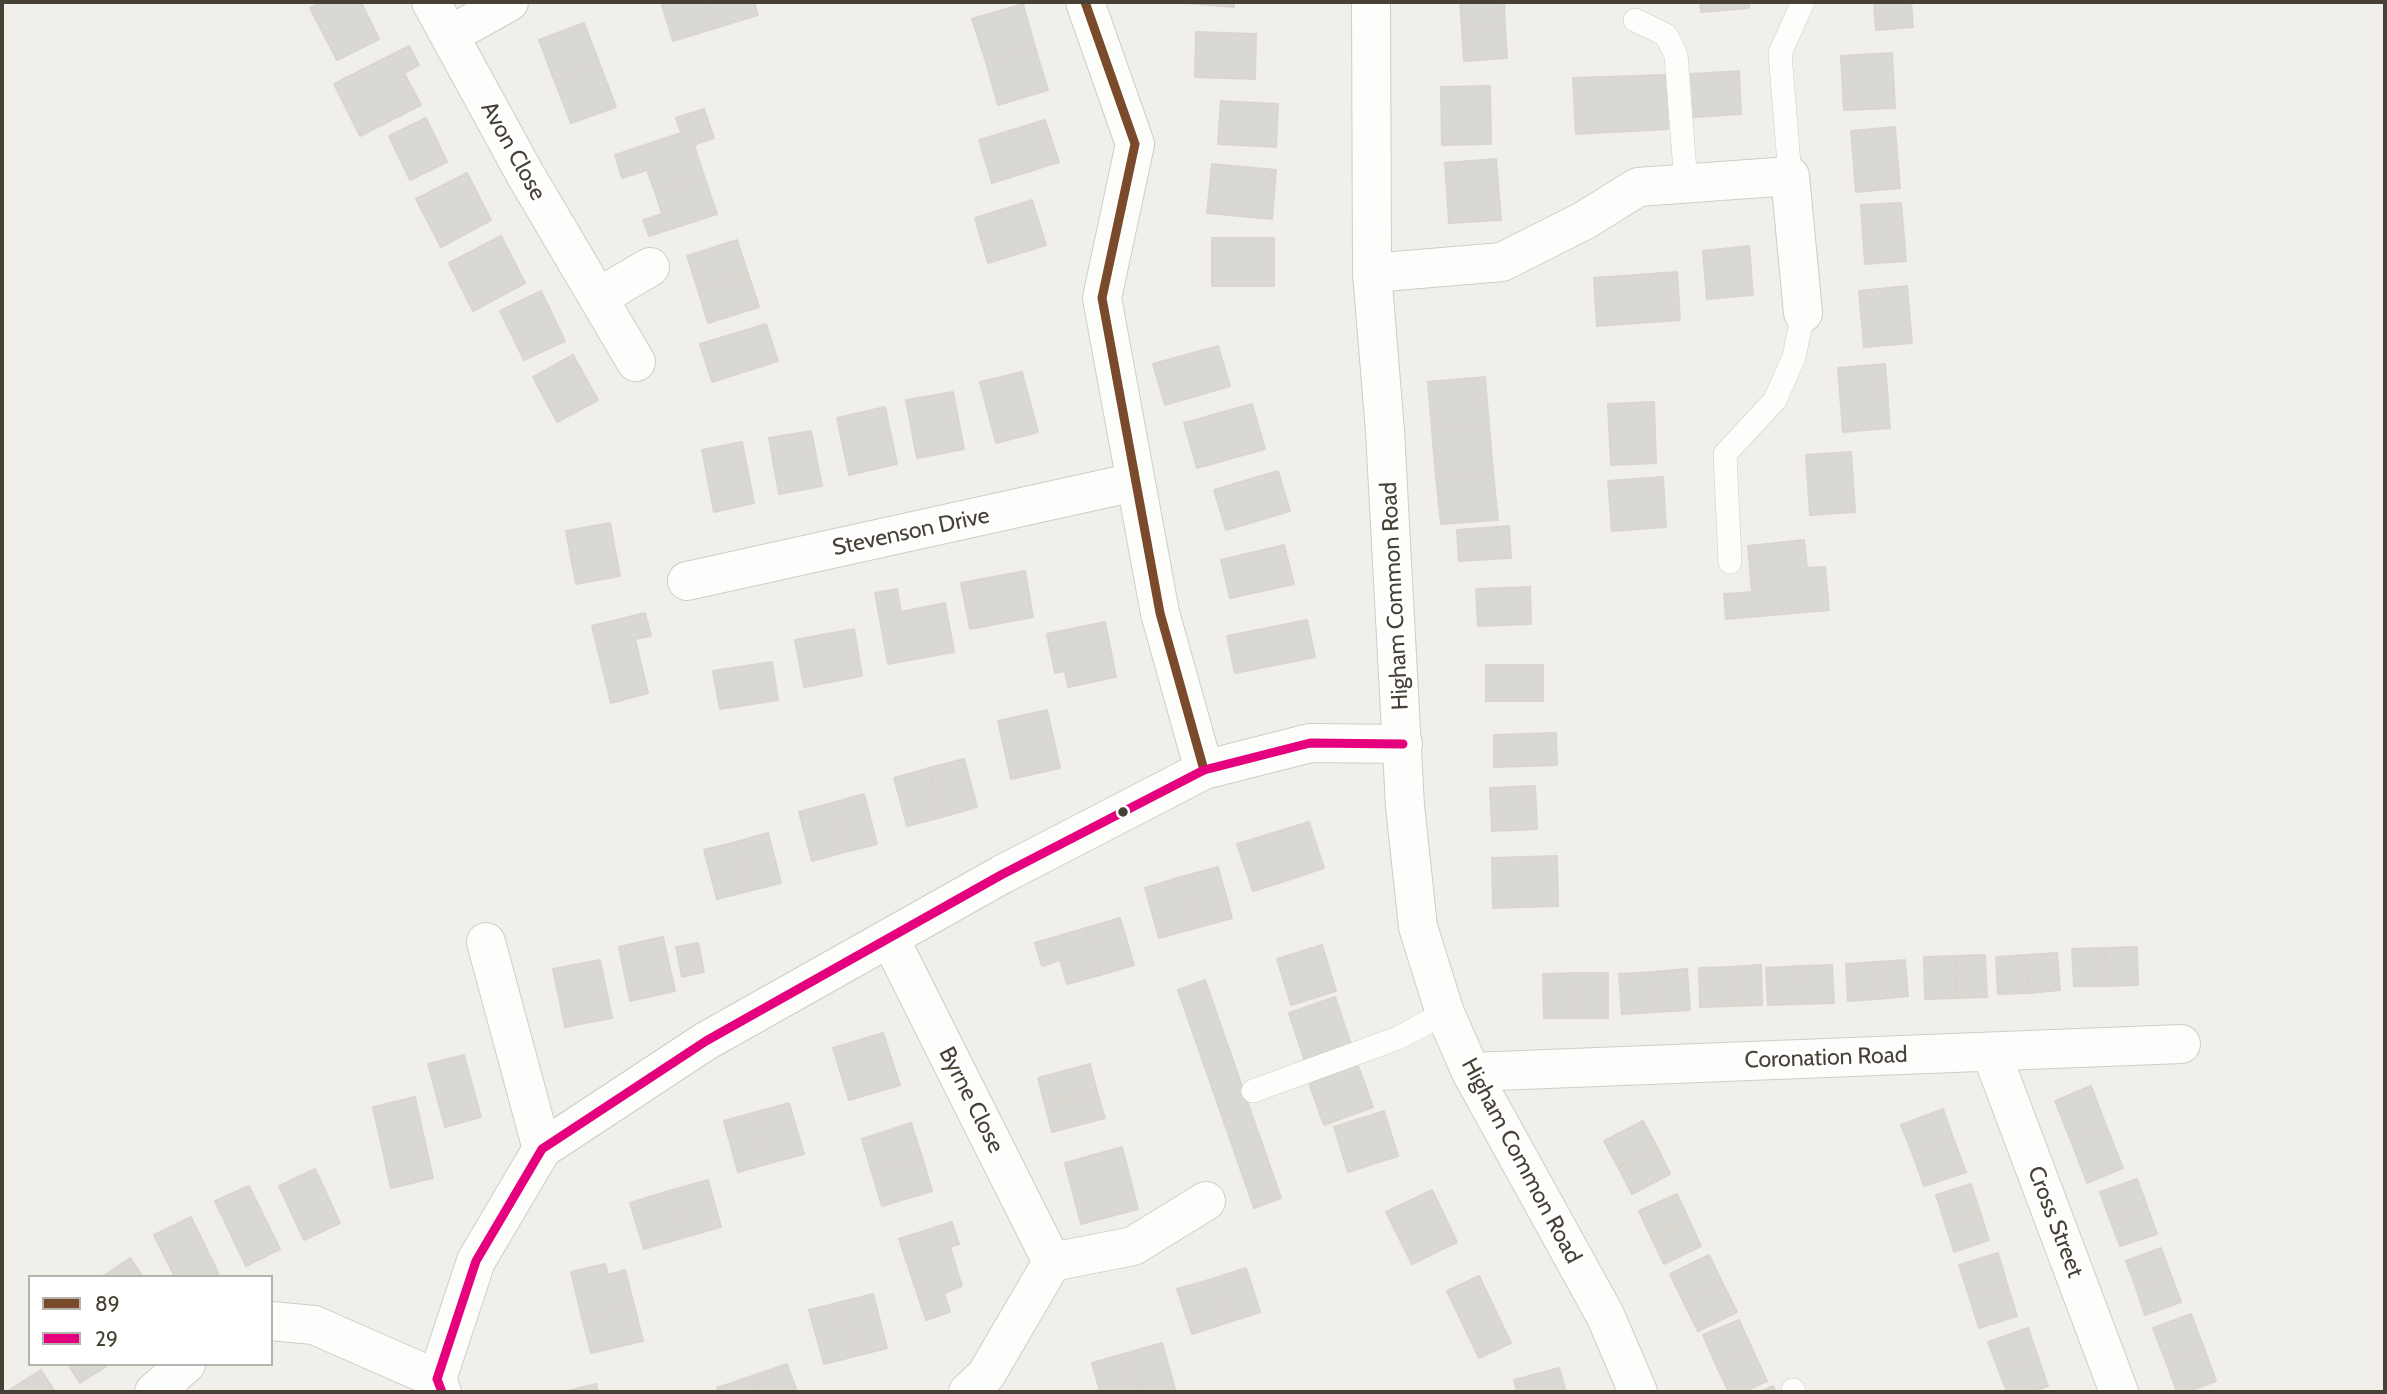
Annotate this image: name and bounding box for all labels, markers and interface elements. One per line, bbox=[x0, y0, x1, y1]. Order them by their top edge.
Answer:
street label: Avon Close bbox=[475, 97, 551, 205]
street label: Higham Common Road bbox=[1375, 481, 1415, 711]
street label: Stevenson Drive bbox=[830, 502, 992, 562]
unlabelled marker bbox=[1116, 805, 1130, 819]
street label: Coronation Road bbox=[1744, 1041, 1908, 1075]
street label: Byrne Close bbox=[933, 1042, 1009, 1158]
street label: Higham Common Road bbox=[1455, 1054, 1587, 1268]
street label: Cross Street bbox=[2021, 1162, 2089, 1282]
legend bbox=[28, 1275, 273, 1366]
text: 89 bbox=[95, 1291, 120, 1316]
text: 29 bbox=[95, 1326, 118, 1351]

